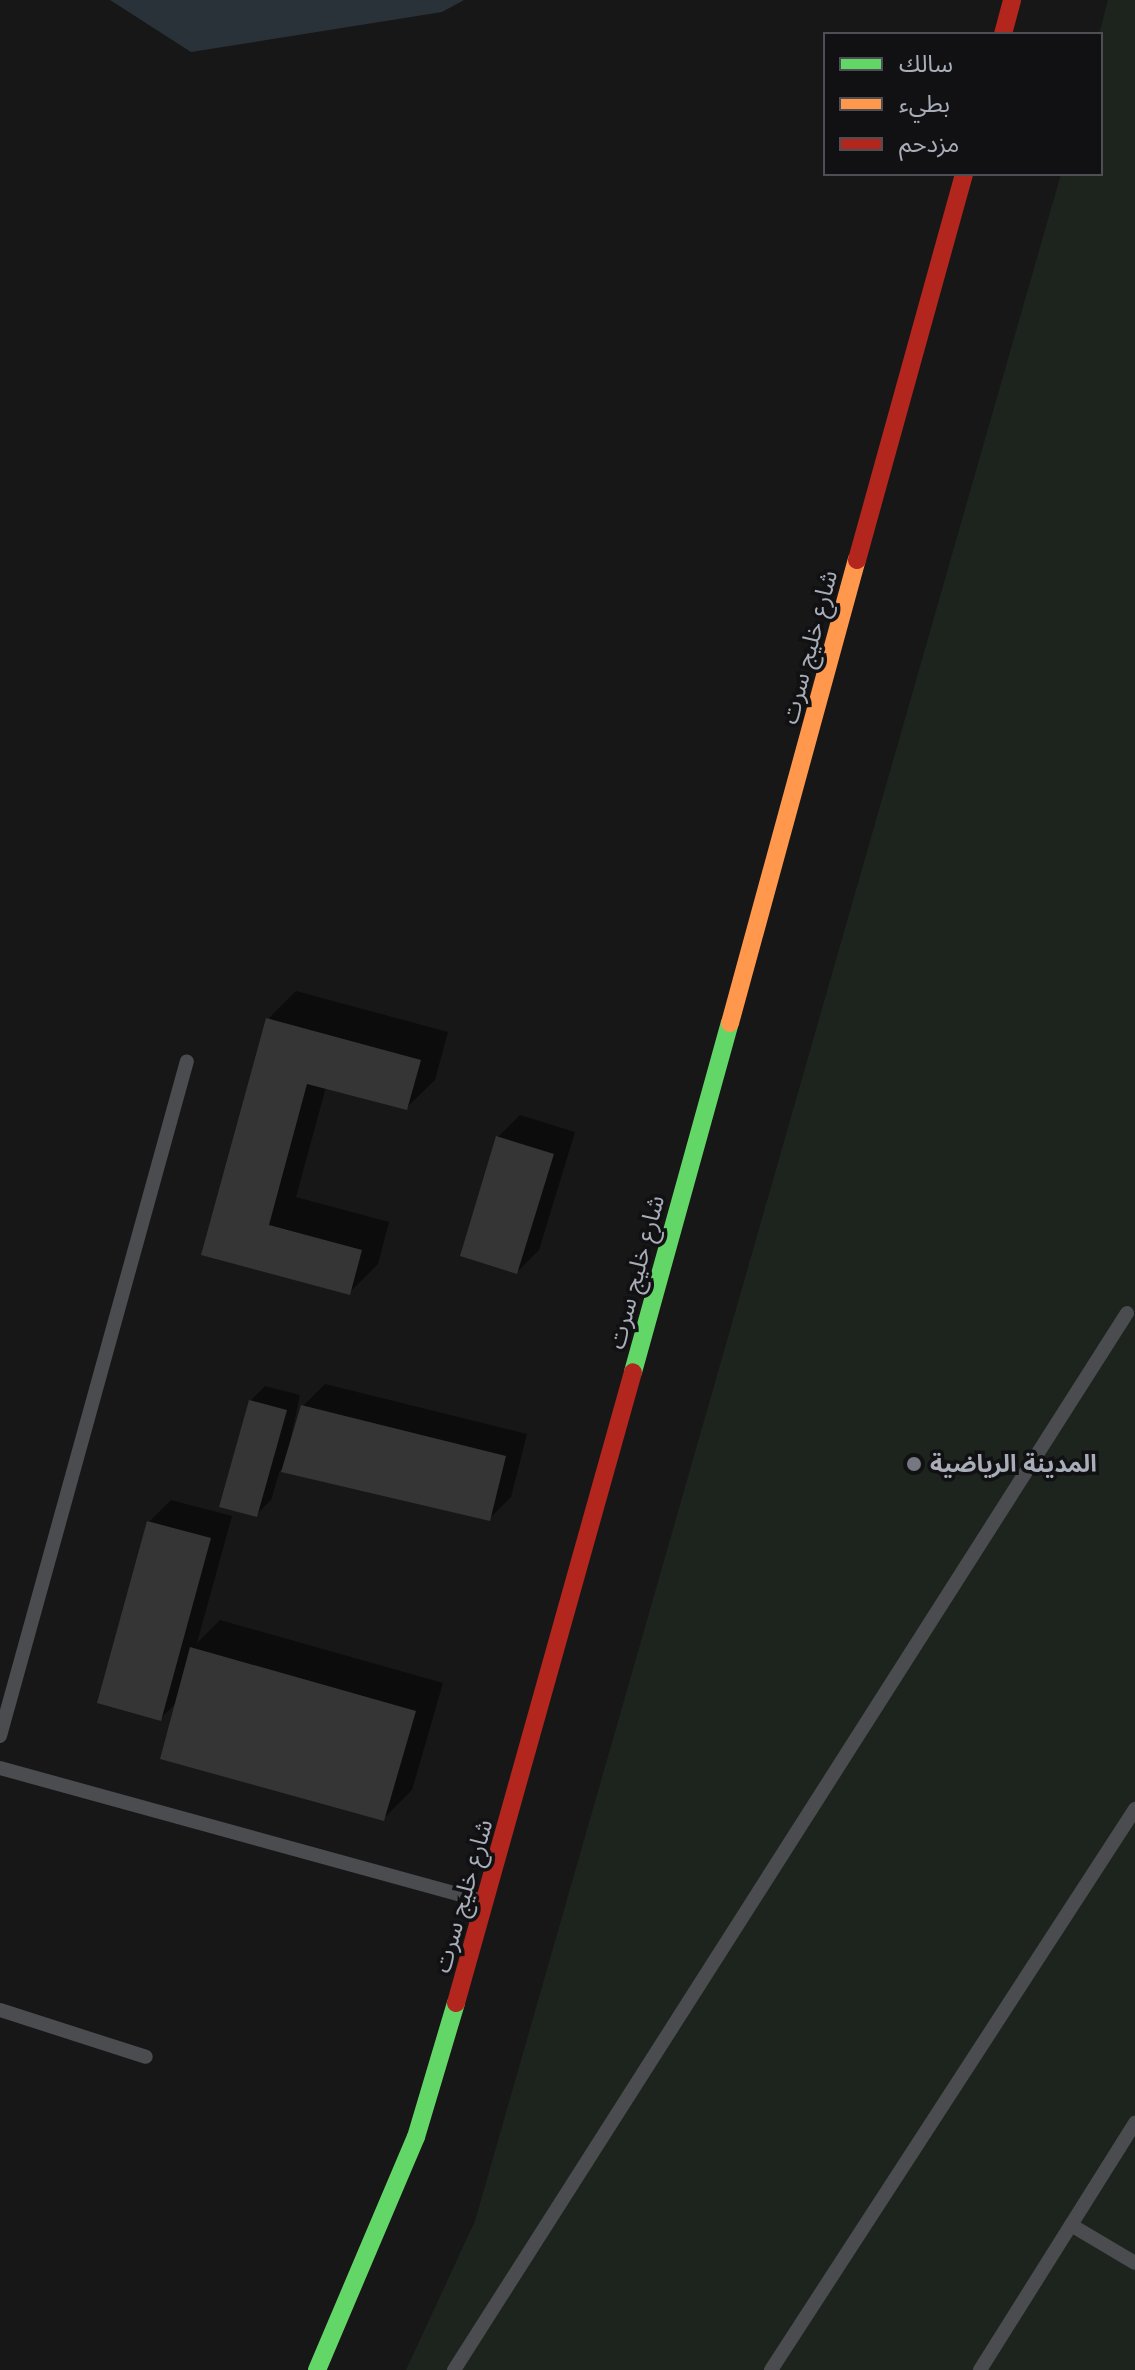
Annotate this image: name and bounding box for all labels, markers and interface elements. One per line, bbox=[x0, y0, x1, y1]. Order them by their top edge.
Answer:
legend bbox=[823, 32, 1103, 176]
text: سالك bbox=[899, 50, 953, 77]
text: بطيء bbox=[899, 90, 950, 117]
text: مزدحم bbox=[899, 130, 959, 157]
street label: شارع خليج سرت bbox=[775, 567, 843, 727]
street label: شارع خليج سرت bbox=[602, 1192, 670, 1352]
place label: المدينة الرياضية bbox=[930, 1450, 1097, 1478]
marker: المدينة الرياضية bbox=[905, 1455, 923, 1473]
street label: شارع خليج سرت bbox=[427, 1816, 499, 1976]

